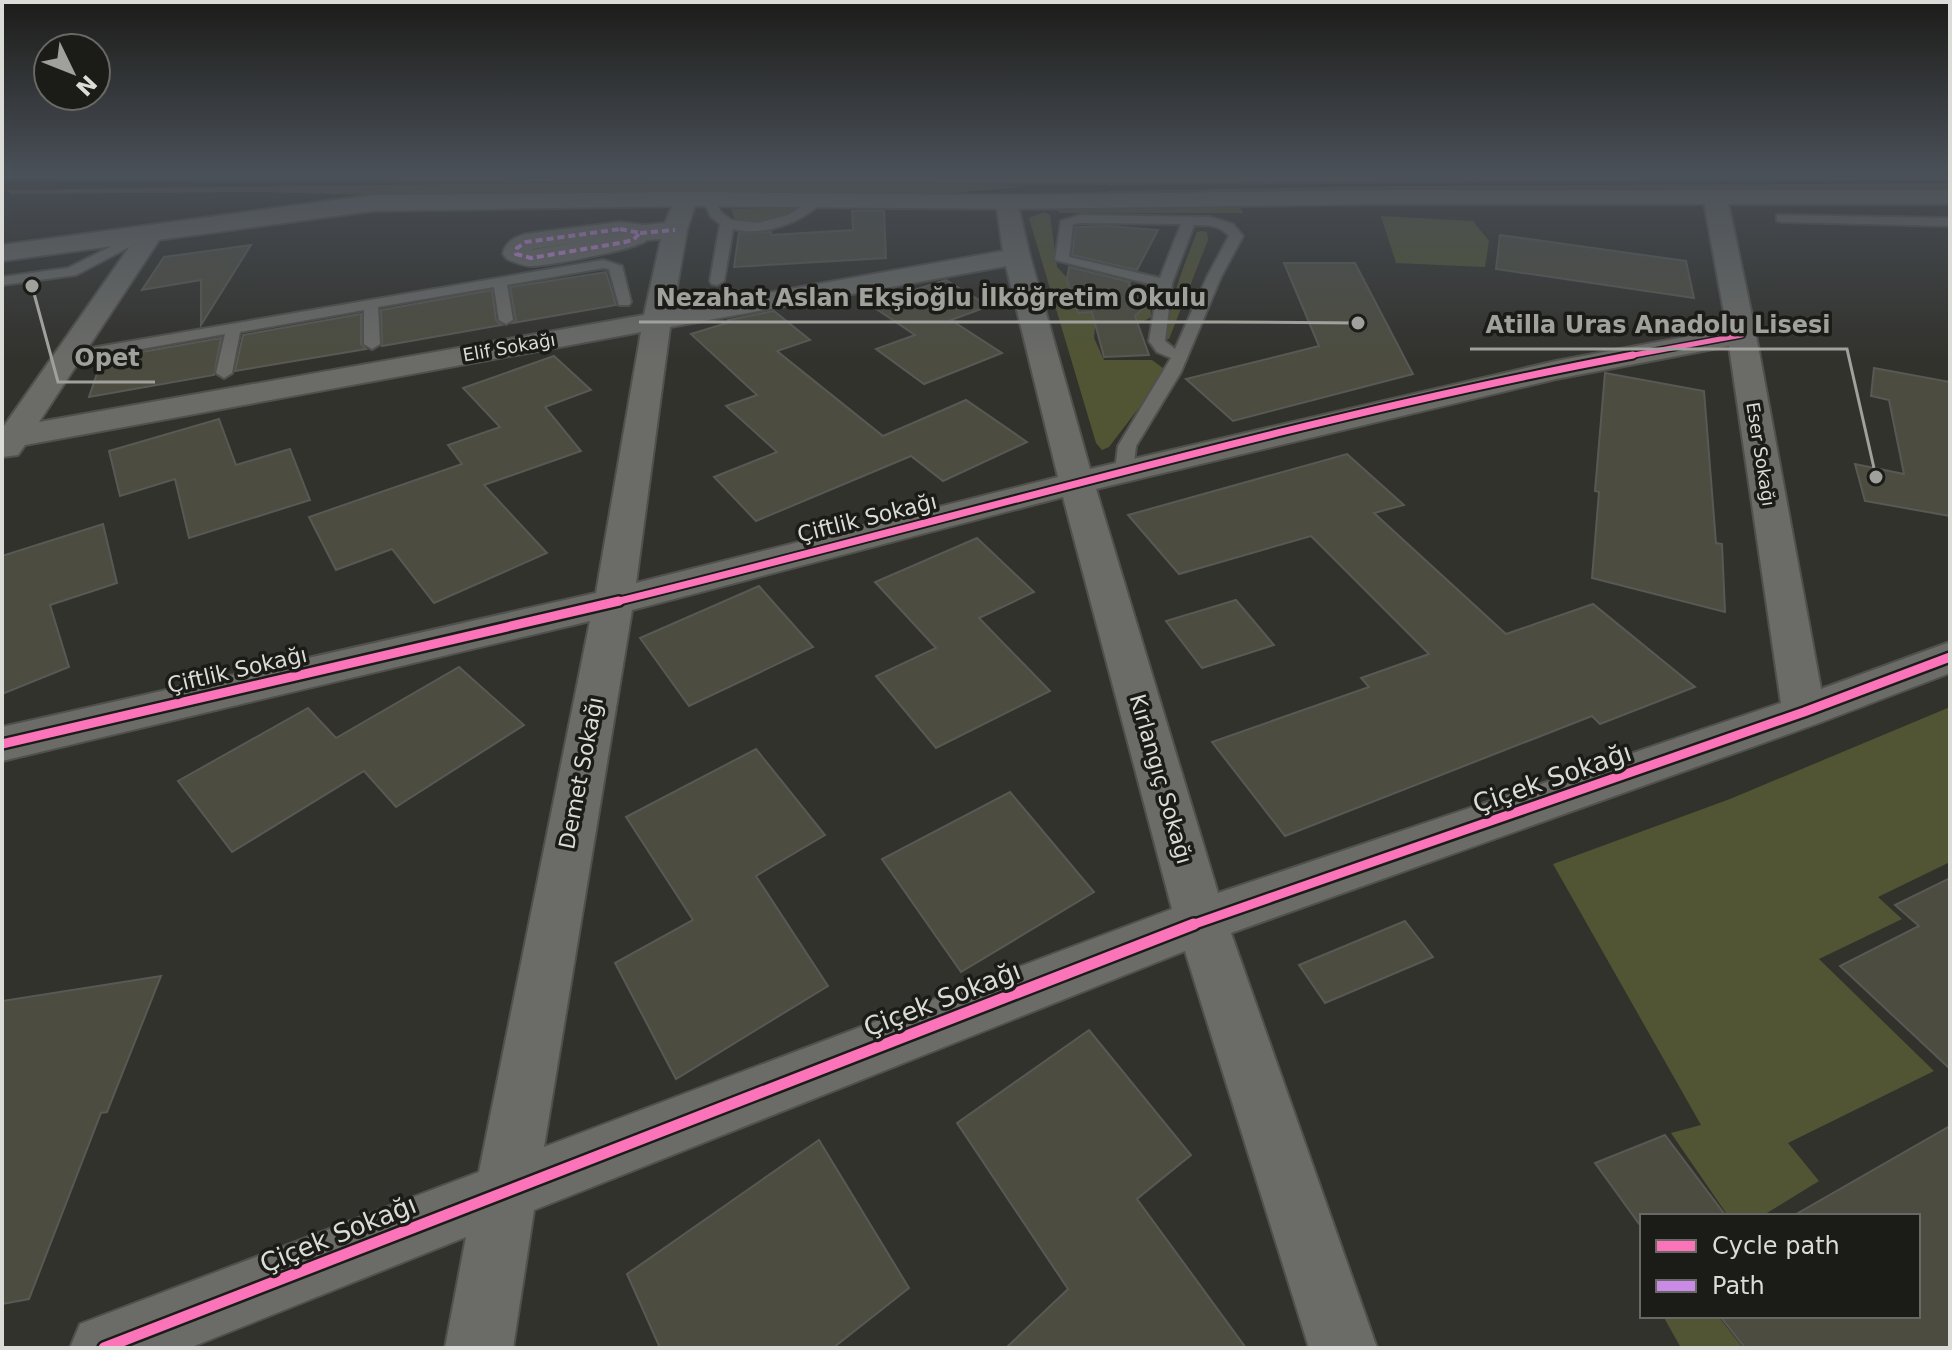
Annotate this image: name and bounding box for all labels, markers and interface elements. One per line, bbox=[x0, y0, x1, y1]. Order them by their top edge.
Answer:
north arrow bbox=[32, 32, 112, 112]
text: N bbox=[71, 70, 102, 101]
callout: Nezahat Aslan Ekşioğlu İlköğretim Okulu bbox=[639, 274, 1222, 322]
text: Nezahat Aslan Ekşioğlu İlköğretim Okulu bbox=[656, 283, 1206, 312]
callout: Atilla Uras Anadolu Lisesi bbox=[1470, 301, 1847, 349]
text: Atilla Uras Anadolu Lisesi bbox=[1485, 311, 1831, 339]
street label: Elif Sokağı bbox=[461, 329, 557, 365]
callout: Opet bbox=[58, 334, 155, 382]
text: Opet bbox=[74, 344, 140, 372]
street label: Eser Sokağı bbox=[1742, 401, 1780, 507]
street label: Çiftlik Sokağı bbox=[795, 489, 939, 547]
street label: Çiftlik Sokağı bbox=[165, 642, 309, 698]
street label: Kırlangıç Sokağı bbox=[1125, 691, 1197, 867]
street label: Demet Sokağı bbox=[554, 695, 608, 851]
street label: Çiçek Sokağı bbox=[1469, 737, 1635, 819]
street label: Çiçek Sokağı bbox=[859, 955, 1025, 1043]
street label: Çiçek Sokağı bbox=[256, 1189, 420, 1279]
legend bbox=[1640, 1214, 1920, 1318]
text: Cycle path bbox=[1712, 1232, 1840, 1260]
text: Path bbox=[1712, 1272, 1765, 1300]

